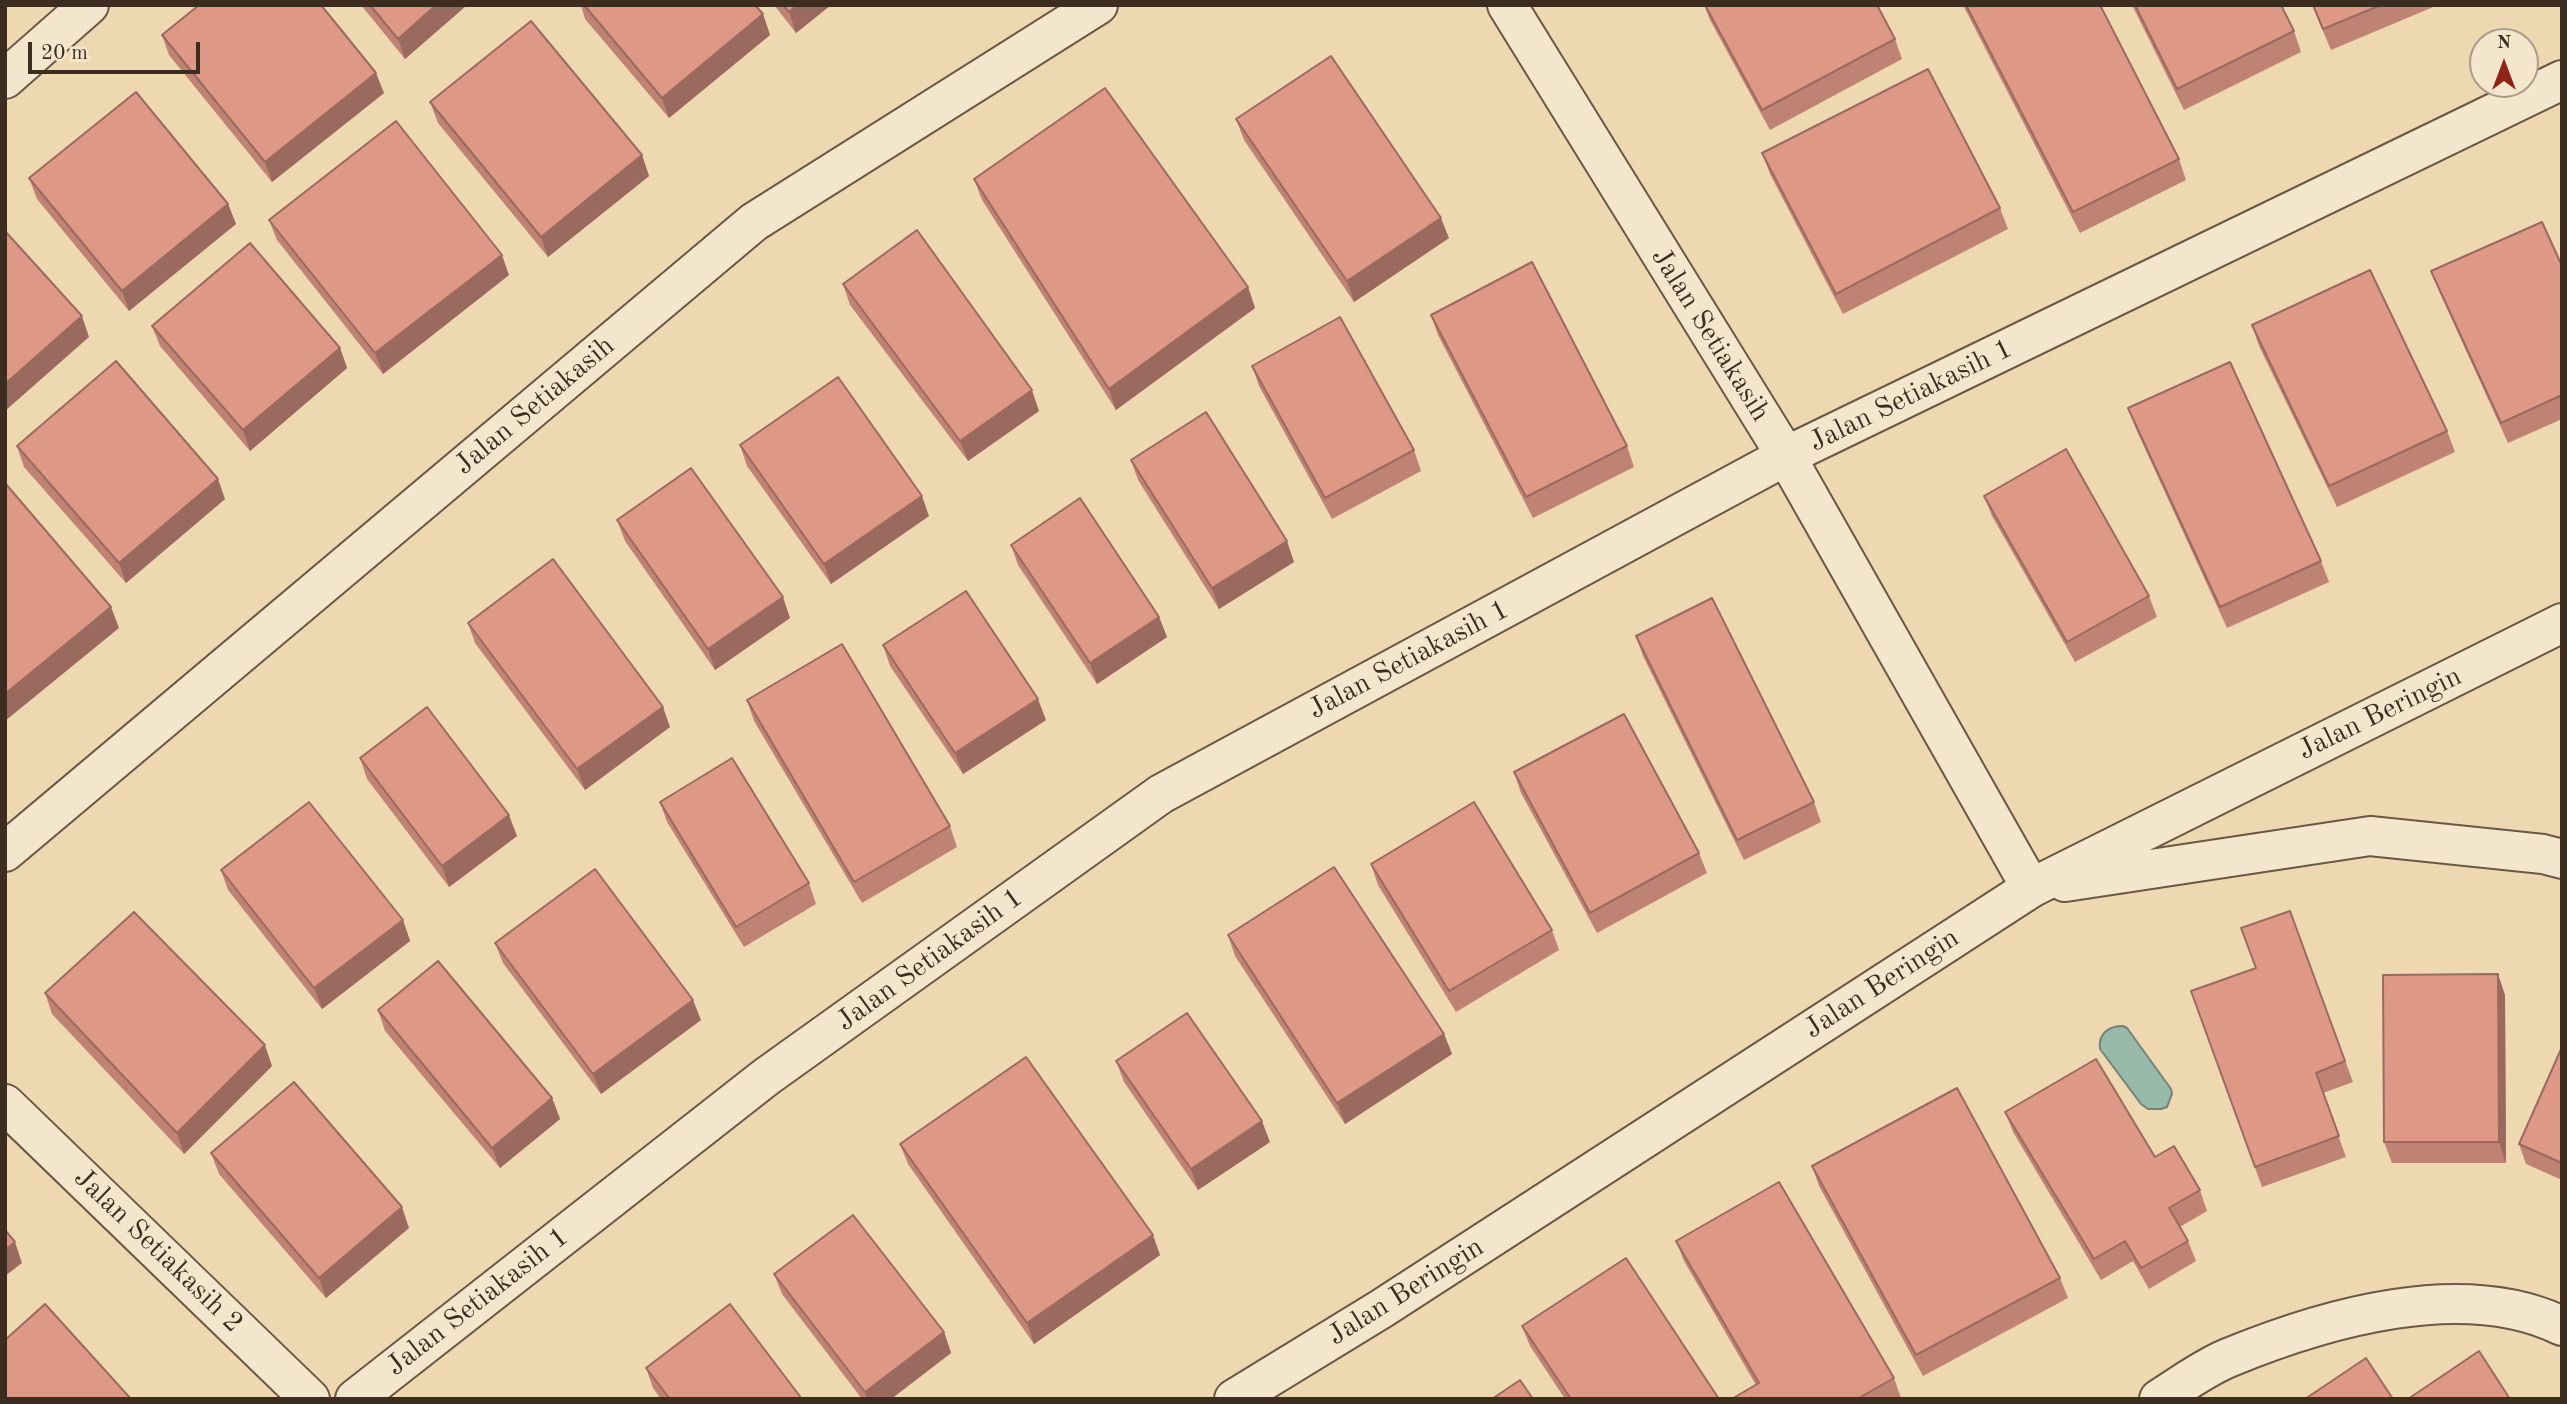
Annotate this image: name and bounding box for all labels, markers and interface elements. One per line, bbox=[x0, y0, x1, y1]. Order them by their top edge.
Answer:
scale bar bbox=[32, 28, 203, 72]
north arrow bbox=[2469, 28, 2539, 98]
text: N bbox=[2497, 34, 2511, 53]
text: 20 m bbox=[41, 43, 88, 64]
street label: Jalan Setiakasih bbox=[1643, 242, 1777, 428]
street label: Jalan Setiakasih bbox=[448, 329, 622, 483]
street label: Jalan Setiakasih 1 bbox=[1804, 332, 2018, 460]
street label: Jalan Setiakasih 1 bbox=[1303, 593, 1515, 727]
street label: Jalan Beringin bbox=[2293, 660, 2467, 768]
street label: Jalan Setiakasih 1 bbox=[830, 881, 1030, 1039]
street label: Jalan Beringin bbox=[1798, 922, 1966, 1046]
street label: Jalan Setiakasih 2 bbox=[66, 1162, 250, 1340]
street label: Jalan Setiakasih 1 bbox=[380, 1220, 576, 1384]
street label: Jalan Beringin bbox=[1322, 1231, 1490, 1353]

